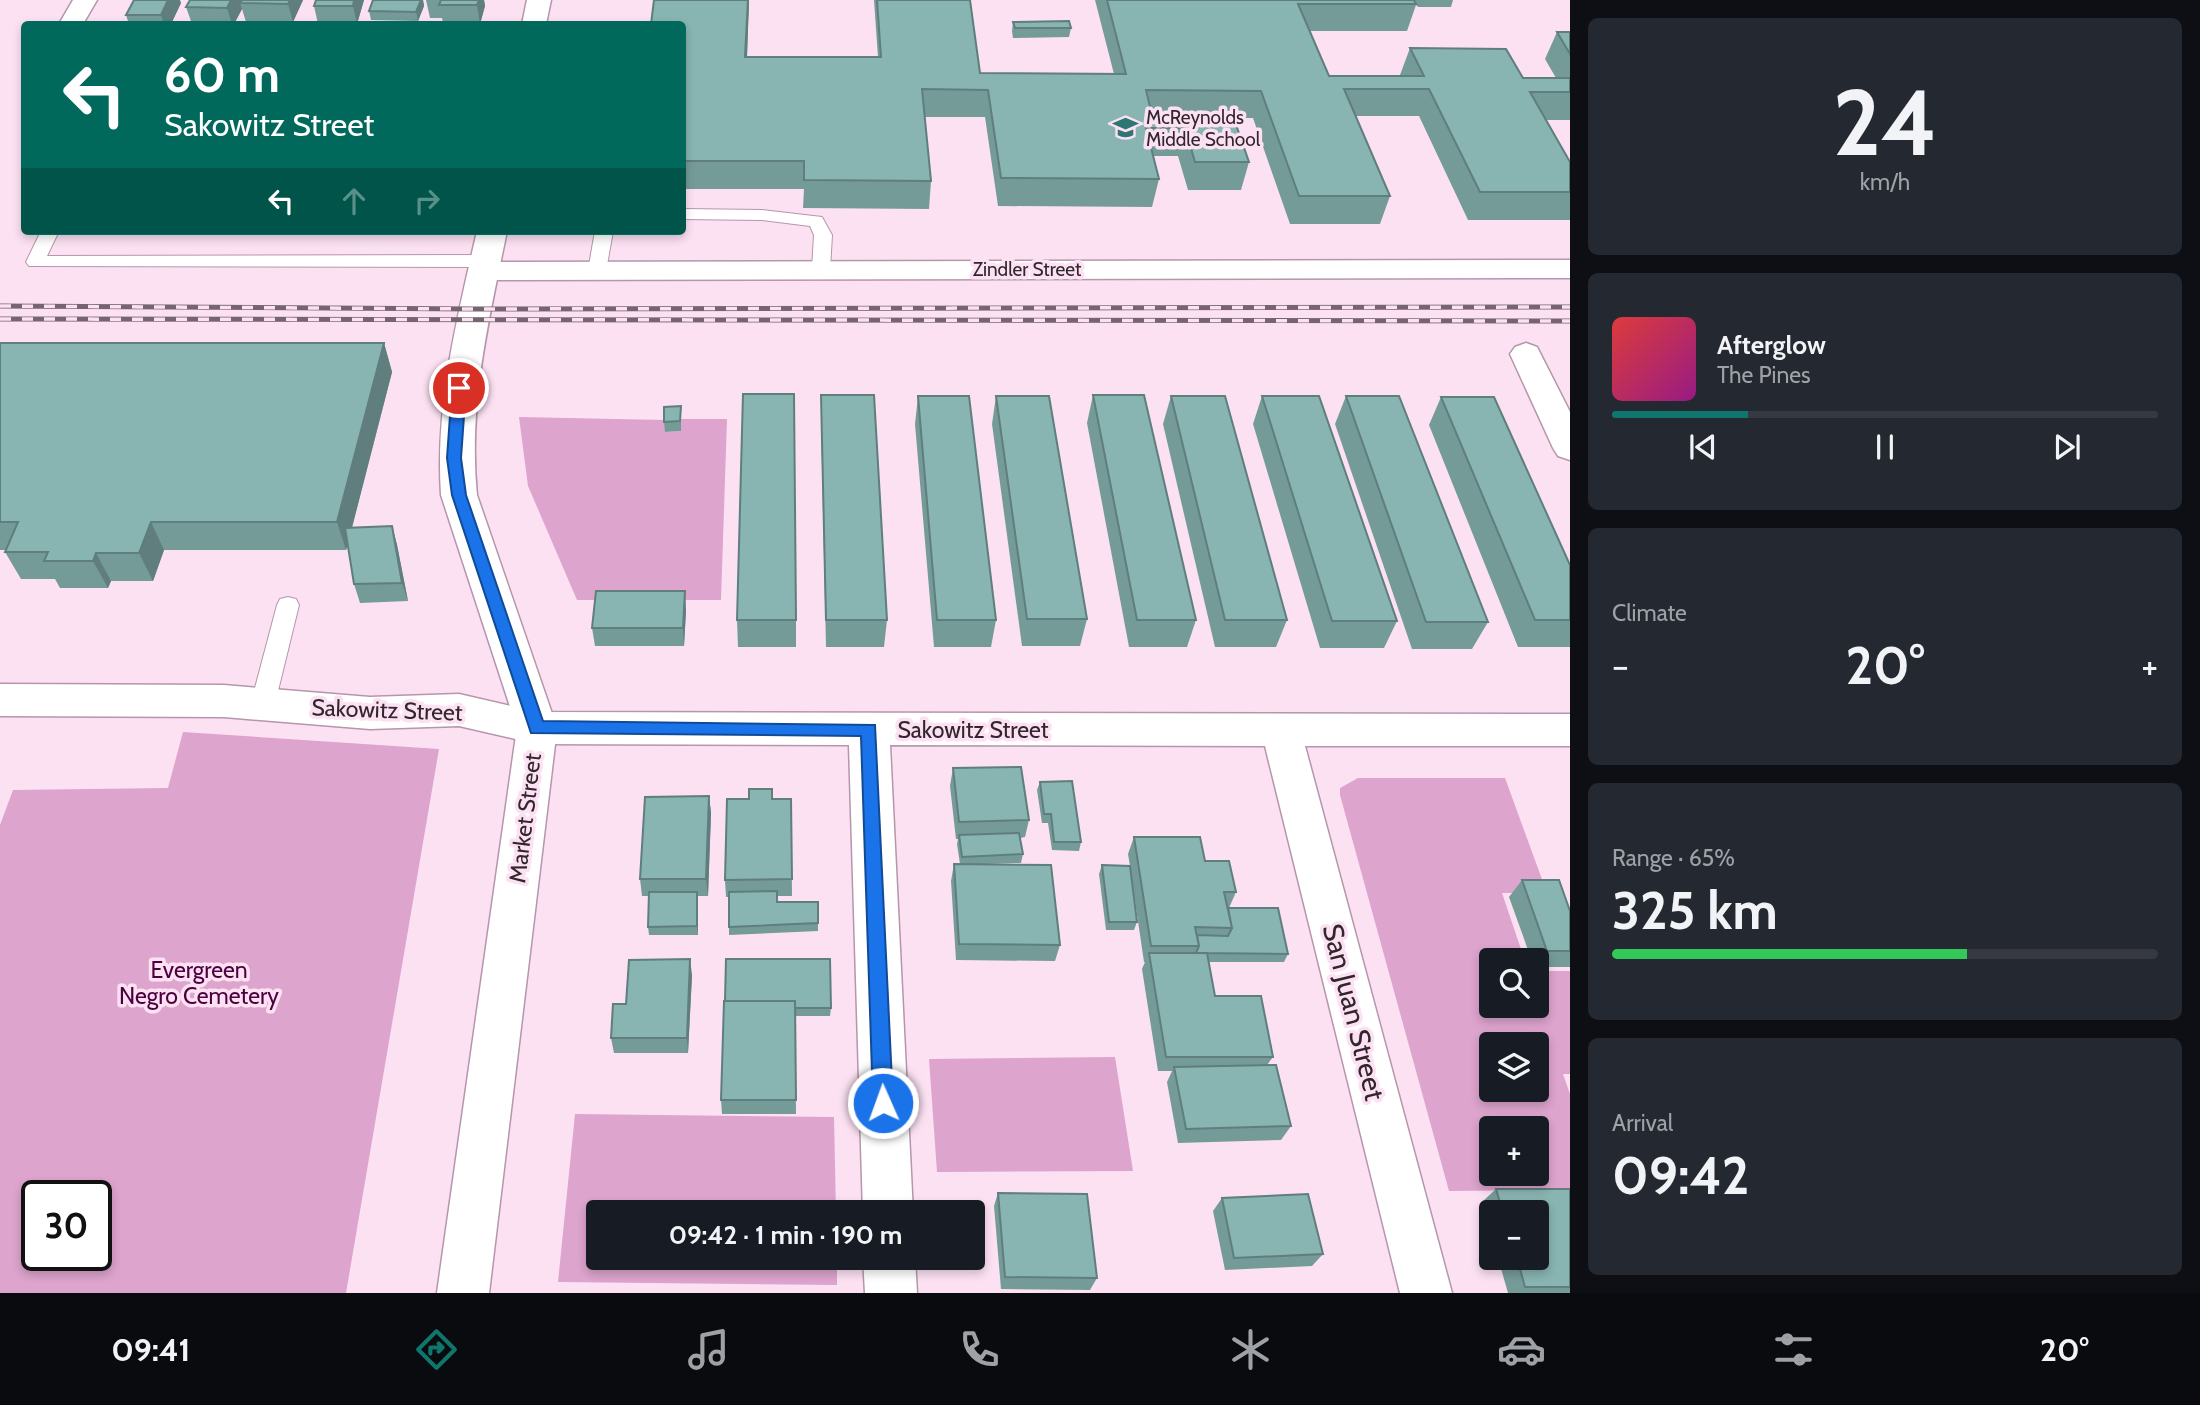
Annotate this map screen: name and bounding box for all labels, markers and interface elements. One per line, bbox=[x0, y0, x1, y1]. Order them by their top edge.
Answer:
text: 60 m bbox=[164, 45, 280, 104]
icon: left bbox=[49, 49, 140, 140]
text: 24 bbox=[1833, 67, 1937, 178]
text: Sakowitz Street bbox=[164, 105, 374, 144]
place label: McReynolds Middle School bbox=[1146, 106, 1261, 151]
school or university icon: McReynolds Middle School bbox=[1112, 114, 1140, 142]
text: km/h bbox=[1860, 168, 1910, 196]
icon: left bbox=[262, 182, 300, 220]
icon: ahead bbox=[335, 182, 373, 220]
icon: right bbox=[408, 182, 446, 220]
street label: Zindler Street bbox=[973, 258, 1082, 281]
text: Afterglow bbox=[1717, 329, 1826, 361]
pin bbox=[429, 358, 489, 418]
text: The Pines bbox=[1717, 361, 1811, 389]
icon: arrive bbox=[440, 369, 478, 407]
icon: previous bbox=[1684, 428, 1722, 466]
icon: pause bbox=[1866, 428, 1904, 466]
icon: next bbox=[2048, 428, 2086, 466]
text: Climate bbox=[1612, 599, 1687, 627]
text: 20° bbox=[1845, 634, 1925, 697]
text: − bbox=[1612, 642, 1629, 689]
text: + bbox=[2141, 642, 2158, 689]
street label: Sakowitz Street bbox=[311, 693, 463, 727]
street label: Sakowitz Street bbox=[897, 716, 1049, 744]
street label: Market Street bbox=[503, 751, 547, 884]
text: Range · 65% bbox=[1612, 844, 1735, 872]
text: 325 km bbox=[1612, 879, 1778, 942]
street label: San Juan Street bbox=[1316, 920, 1392, 1104]
map controls bbox=[1479, 948, 1549, 1270]
button: search bbox=[1479, 948, 1549, 1018]
park label: Evergreen Negro Cemetery bbox=[119, 956, 279, 1010]
button: layers bbox=[1479, 1032, 1549, 1102]
position arrow bbox=[846, 1066, 920, 1140]
text: Arrival bbox=[1612, 1109, 1673, 1137]
button: + bbox=[1479, 1116, 1549, 1186]
text: 09:42 bbox=[1612, 1144, 1749, 1207]
speed limit sign: 30 bbox=[21, 1180, 112, 1271]
button: − bbox=[1479, 1200, 1549, 1270]
text: 09:42 · 1 min · 190 m bbox=[669, 1219, 902, 1251]
icon: directions bbox=[412, 1325, 461, 1374]
icon: music bbox=[684, 1325, 733, 1374]
icon: phone bbox=[955, 1325, 1004, 1374]
icon: climate bbox=[1226, 1325, 1275, 1374]
icon: car bbox=[1497, 1325, 1546, 1374]
icon: filters bbox=[1769, 1325, 1818, 1374]
text: 09:41 bbox=[111, 1330, 190, 1369]
text: 20° bbox=[2040, 1330, 2089, 1369]

